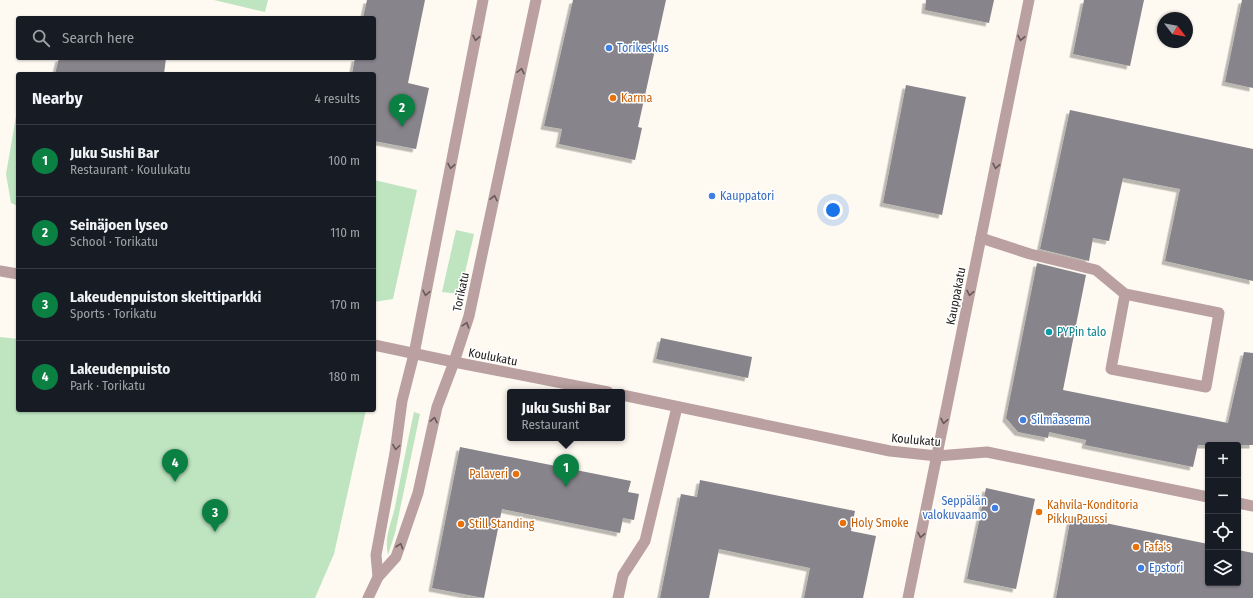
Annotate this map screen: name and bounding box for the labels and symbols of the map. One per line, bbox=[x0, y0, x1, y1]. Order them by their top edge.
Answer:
north arrow bbox=[1157, 12, 1193, 48]
one-way arrow bbox=[472, 35, 480, 41]
one-way arrow bbox=[1018, 35, 1026, 41]
place label: Torikeskus bbox=[617, 41, 669, 55]
marker: Torikeskus bbox=[604, 43, 614, 53]
one-way arrow bbox=[516, 68, 524, 74]
place label: Karma bbox=[621, 91, 653, 105]
marker: Karma bbox=[608, 93, 618, 103]
pin: 2 bbox=[389, 94, 415, 127]
one-way arrow bbox=[447, 163, 455, 169]
one-way arrow bbox=[992, 163, 1000, 169]
place label: Kauppatori bbox=[720, 189, 774, 203]
marker: Kauppatori bbox=[707, 191, 717, 201]
one-way arrow bbox=[489, 195, 497, 201]
your location bbox=[823, 200, 843, 220]
street label: Kauppakatu bbox=[944, 266, 968, 326]
street label: Torikatu bbox=[450, 271, 472, 313]
one-way arrow bbox=[422, 290, 430, 297]
one-way arrow bbox=[967, 290, 975, 296]
one-way arrow bbox=[461, 322, 470, 329]
place label: PYPin talo bbox=[1057, 325, 1106, 339]
marker: PYPin talo bbox=[1044, 327, 1054, 337]
street label: Koulukatu bbox=[467, 345, 519, 369]
place label: Silmäasema bbox=[1031, 413, 1090, 427]
marker: Silmäasema bbox=[1018, 415, 1028, 425]
one-way arrow bbox=[429, 417, 437, 423]
one-way arrow bbox=[941, 417, 949, 424]
street label: Koulukatu bbox=[891, 431, 941, 449]
one-way arrow bbox=[392, 444, 401, 450]
pin: 4 bbox=[162, 449, 188, 482]
pin: 1 bbox=[553, 454, 579, 487]
place label: Palaveri bbox=[469, 467, 508, 481]
marker: Palaveri bbox=[511, 469, 521, 479]
place label: Seppälän valokuvaamo bbox=[922, 494, 987, 522]
place label: Kahvila-Konditoria Pikku Paussi bbox=[1047, 498, 1139, 526]
pin: 3 bbox=[202, 499, 228, 532]
marker: Seppälän valokuvaamo bbox=[990, 503, 1000, 513]
marker: Kahvila-Konditoria Pikku Paussi bbox=[1034, 507, 1044, 517]
place label: Holy Smoke bbox=[851, 516, 909, 530]
place label: Still Standing bbox=[469, 517, 535, 531]
marker: Holy Smoke bbox=[838, 518, 848, 528]
marker: Still Standing bbox=[456, 519, 466, 529]
one-way arrow bbox=[917, 532, 926, 538]
place label: Fafa's bbox=[1144, 540, 1171, 554]
one-way arrow bbox=[395, 542, 404, 549]
marker: Fafa's bbox=[1131, 542, 1141, 552]
place label: Epstori bbox=[1149, 561, 1183, 575]
marker: Epstori bbox=[1136, 563, 1146, 573]

